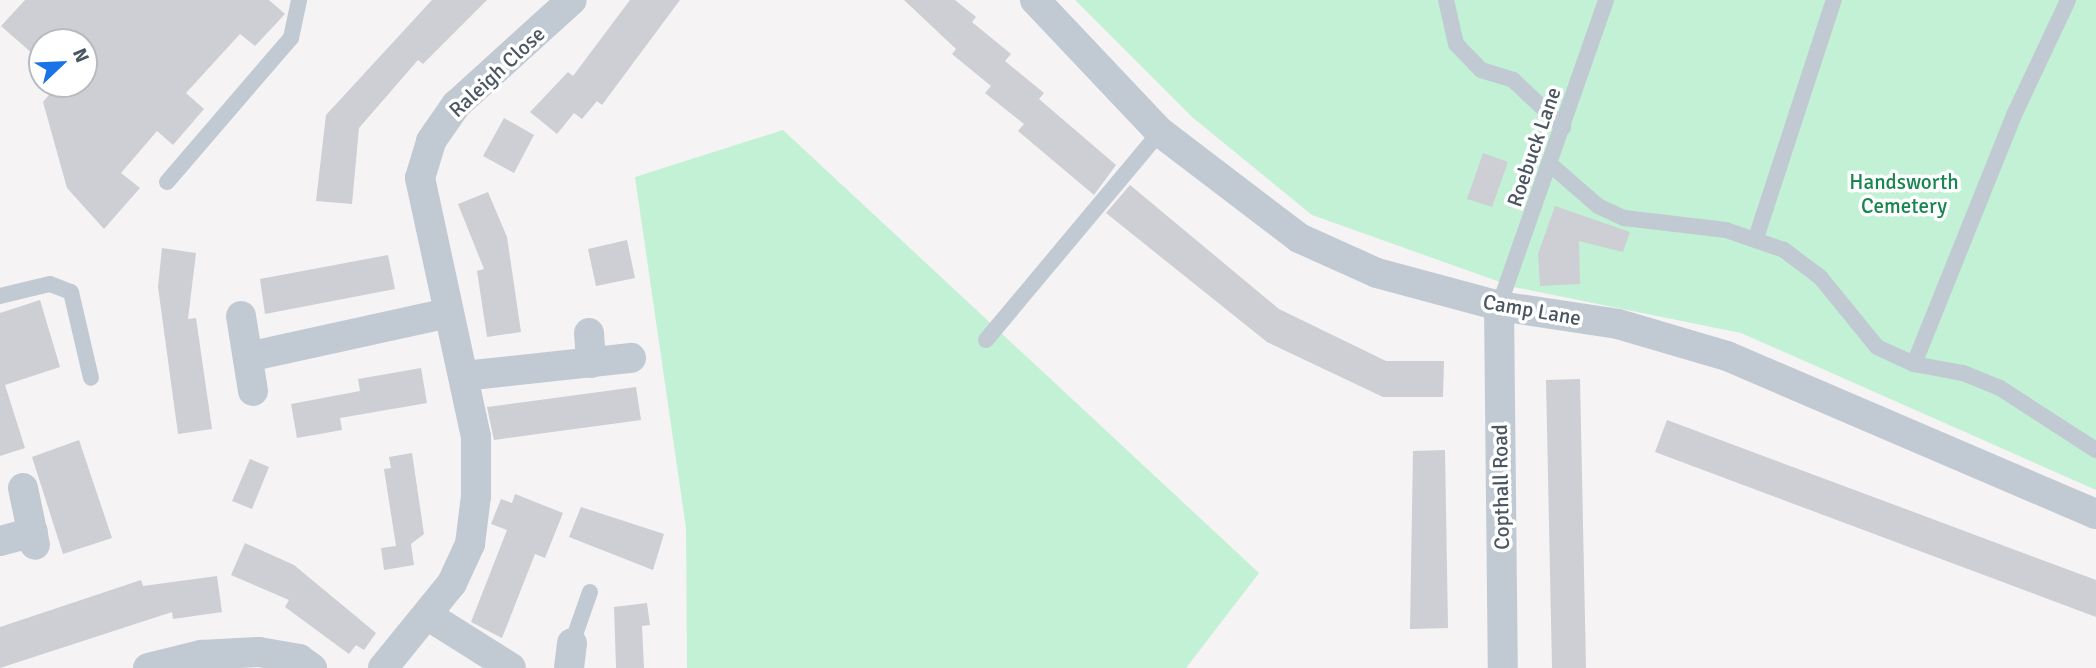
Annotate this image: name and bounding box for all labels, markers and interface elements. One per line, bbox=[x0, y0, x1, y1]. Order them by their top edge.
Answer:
street label: Raleigh Close bbox=[444, 21, 550, 123]
north arrow bbox=[28, 28, 98, 98]
text: N bbox=[67, 45, 94, 66]
street label: Roebuck Lane bbox=[1502, 84, 1566, 210]
park label: Handsworth Cemetery bbox=[1849, 169, 1959, 219]
street label: Camp Lane bbox=[1481, 289, 1583, 331]
street label: Copthall Road bbox=[1487, 424, 1515, 550]

